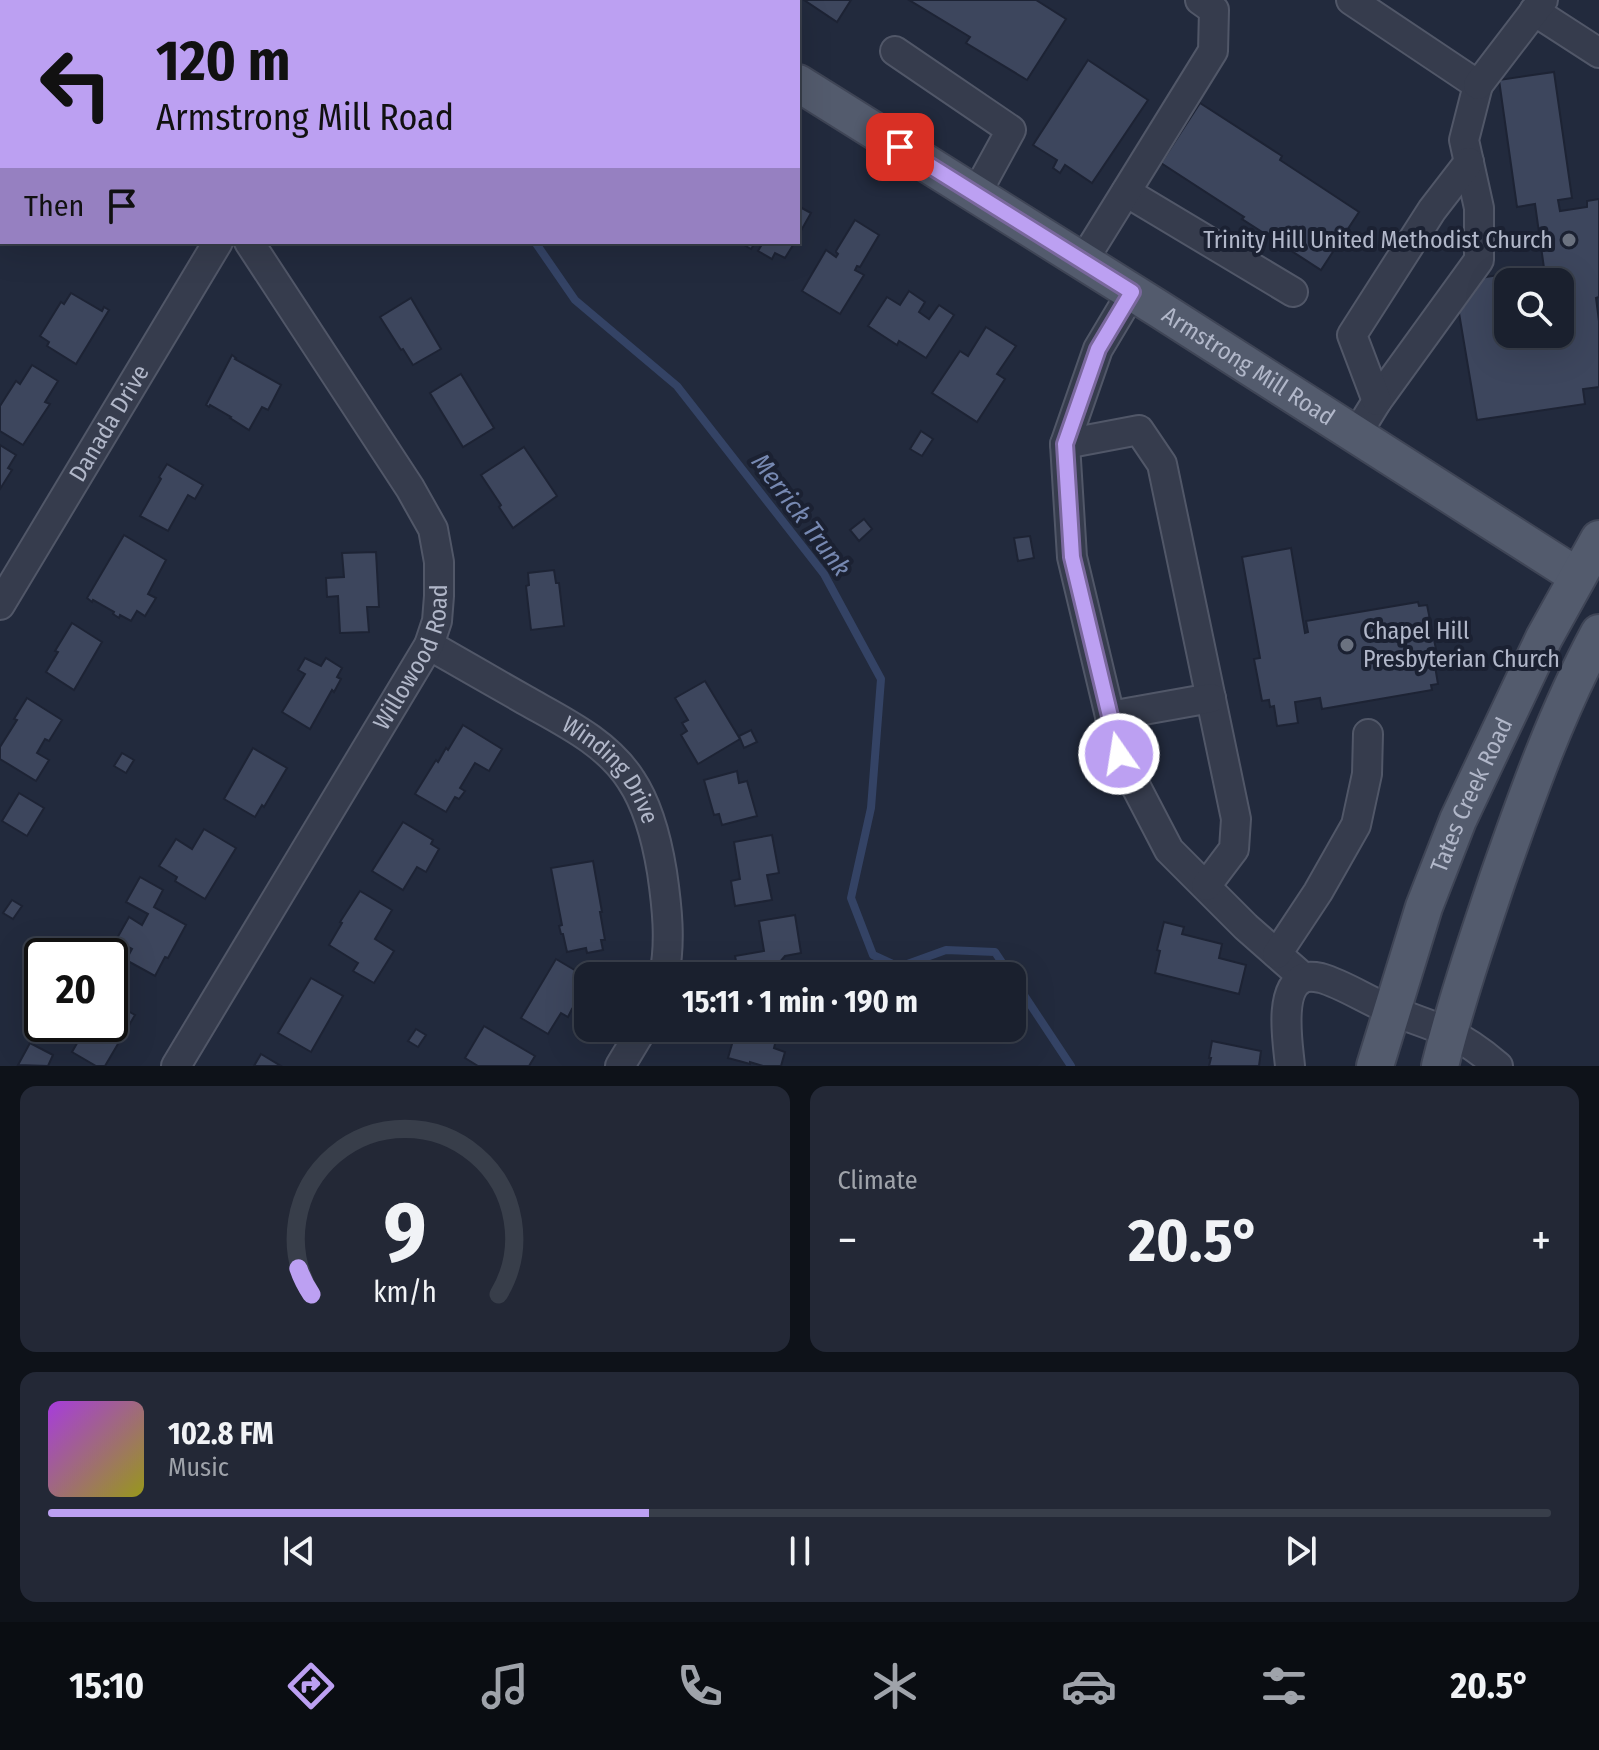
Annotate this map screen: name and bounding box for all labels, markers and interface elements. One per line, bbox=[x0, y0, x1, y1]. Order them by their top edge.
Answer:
text: 120 m bbox=[156, 28, 291, 95]
icon: left bbox=[24, 32, 128, 136]
text: Armstrong Mill Road bbox=[156, 96, 454, 140]
pin bbox=[866, 113, 934, 181]
icon: arrive bbox=[878, 125, 922, 169]
icon: arrive bbox=[100, 184, 144, 228]
text: Then bbox=[24, 188, 84, 224]
place label: Trinity Hill United Methodist Church bbox=[1203, 226, 1553, 254]
marker: Trinity Hill United Methodist Church bbox=[1560, 231, 1578, 249]
map controls bbox=[1494, 268, 1574, 348]
button: search bbox=[1494, 268, 1574, 348]
street label: Armstrong Mill Road bbox=[1157, 301, 1340, 431]
street label: Danada Drive bbox=[63, 360, 155, 487]
water label: Merrick Trunk bbox=[745, 448, 857, 582]
street label: Willowood Road bbox=[367, 584, 453, 735]
place label: Chapel Hill Presbyterian Church bbox=[1363, 617, 1560, 673]
marker: Chapel Hill Presbyterian Church bbox=[1338, 636, 1356, 654]
street label: Winding Drive bbox=[557, 710, 664, 827]
position arrow bbox=[1077, 712, 1161, 796]
street label: Tates Creek Road bbox=[1425, 713, 1518, 877]
speed limit sign: 20 bbox=[24, 938, 128, 1042]
text: 15:11 · 1 min · 190 m bbox=[682, 984, 918, 1020]
text: Climate bbox=[838, 1165, 918, 1196]
text: 9 bbox=[383, 1183, 426, 1283]
text: 20.5° bbox=[1128, 1205, 1260, 1277]
text: − bbox=[838, 1214, 857, 1267]
text: + bbox=[1531, 1214, 1551, 1267]
text: km/h bbox=[373, 1275, 437, 1310]
text: 102.8 FM bbox=[168, 1416, 274, 1452]
text: Music bbox=[168, 1452, 229, 1483]
icon: previous bbox=[277, 1529, 321, 1573]
icon: pause bbox=[778, 1529, 822, 1573]
icon: next bbox=[1279, 1529, 1323, 1573]
icon: directions bbox=[283, 1658, 339, 1714]
icon: music bbox=[477, 1658, 533, 1714]
icon: phone bbox=[672, 1658, 728, 1714]
icon: climate bbox=[867, 1658, 923, 1714]
icon: car bbox=[1061, 1658, 1117, 1714]
icon: filters bbox=[1256, 1658, 1312, 1714]
text: 15:10 bbox=[69, 1664, 144, 1708]
text: 20.5° bbox=[1451, 1664, 1530, 1708]

